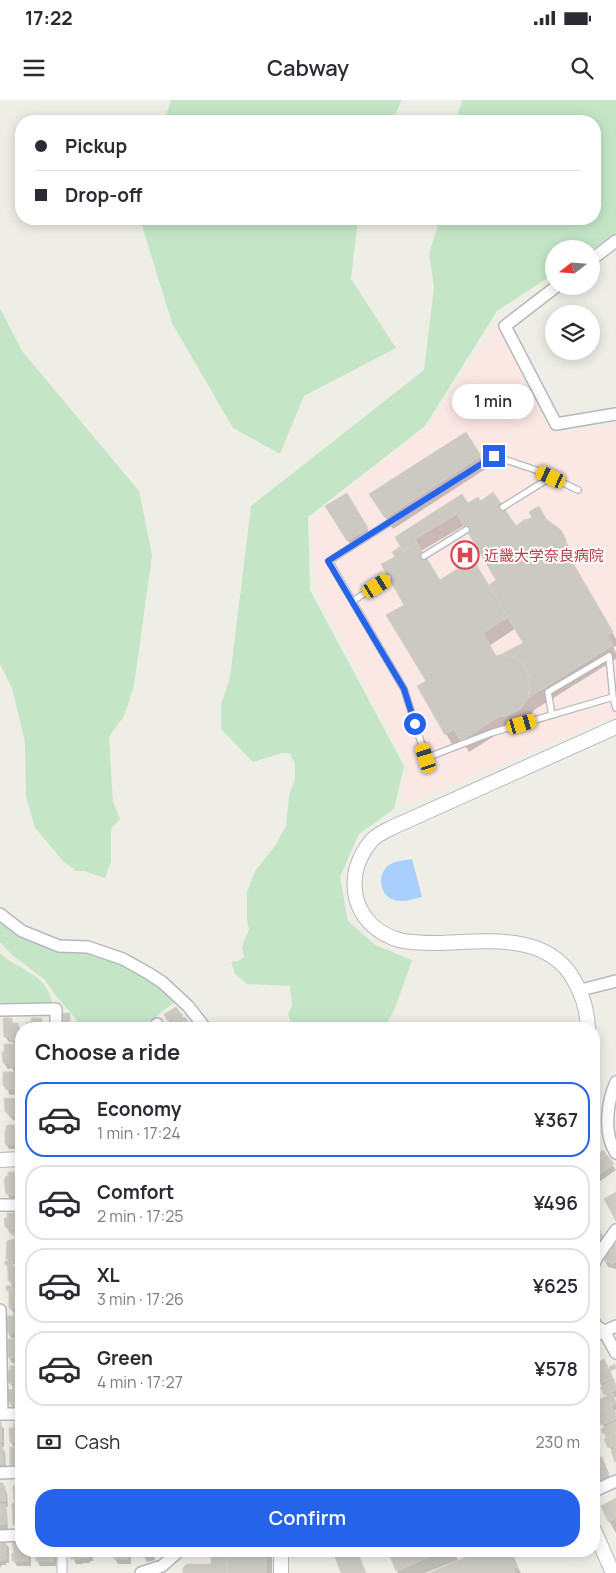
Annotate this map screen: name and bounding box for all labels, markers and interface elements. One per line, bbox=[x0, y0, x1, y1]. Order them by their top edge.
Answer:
text: 17:22 bbox=[25, 5, 73, 31]
text: Cabway bbox=[267, 53, 349, 83]
icon: menu bbox=[20, 54, 48, 82]
icon: search bbox=[568, 54, 596, 82]
text: Pickup bbox=[65, 133, 127, 159]
text: Drop-off bbox=[65, 182, 142, 208]
north arrow bbox=[545, 240, 600, 295]
map controls bbox=[545, 240, 600, 360]
button: layers bbox=[545, 305, 600, 360]
callout: 1 min bbox=[453, 384, 535, 418]
text: 1 min bbox=[474, 390, 512, 412]
route end bbox=[483, 445, 505, 467]
car bbox=[534, 464, 567, 490]
hospital icon: 近畿大学奈良病院 bbox=[450, 540, 480, 570]
place label: 近畿大学奈良病院 bbox=[484, 545, 604, 566]
car bbox=[360, 572, 393, 600]
route start bbox=[404, 713, 426, 735]
car bbox=[505, 713, 538, 735]
car bbox=[414, 741, 437, 775]
text: Choose a ride bbox=[35, 1037, 180, 1067]
text: Economy bbox=[97, 1096, 181, 1122]
icon: car bbox=[37, 1097, 82, 1142]
text: ¥367 bbox=[534, 1107, 578, 1133]
text: 1 min · 17:24 bbox=[97, 1122, 181, 1144]
text: Comfort bbox=[97, 1179, 174, 1205]
icon: car bbox=[37, 1180, 82, 1225]
text: ¥496 bbox=[533, 1190, 578, 1216]
text: 2 min · 17:25 bbox=[97, 1205, 184, 1227]
text: XL bbox=[97, 1262, 120, 1288]
icon: car bbox=[37, 1263, 82, 1308]
text: ¥625 bbox=[533, 1273, 578, 1299]
text: 3 min · 17:26 bbox=[97, 1288, 184, 1310]
text: Green bbox=[97, 1345, 153, 1371]
icon: car bbox=[37, 1346, 82, 1391]
text: ¥578 bbox=[534, 1356, 578, 1382]
text: 4 min · 17:27 bbox=[97, 1371, 183, 1393]
icon: cash bbox=[35, 1428, 63, 1456]
text: Cash bbox=[75, 1429, 120, 1455]
text: 230 m bbox=[536, 1431, 580, 1453]
button: Confirm bbox=[35, 1489, 580, 1547]

